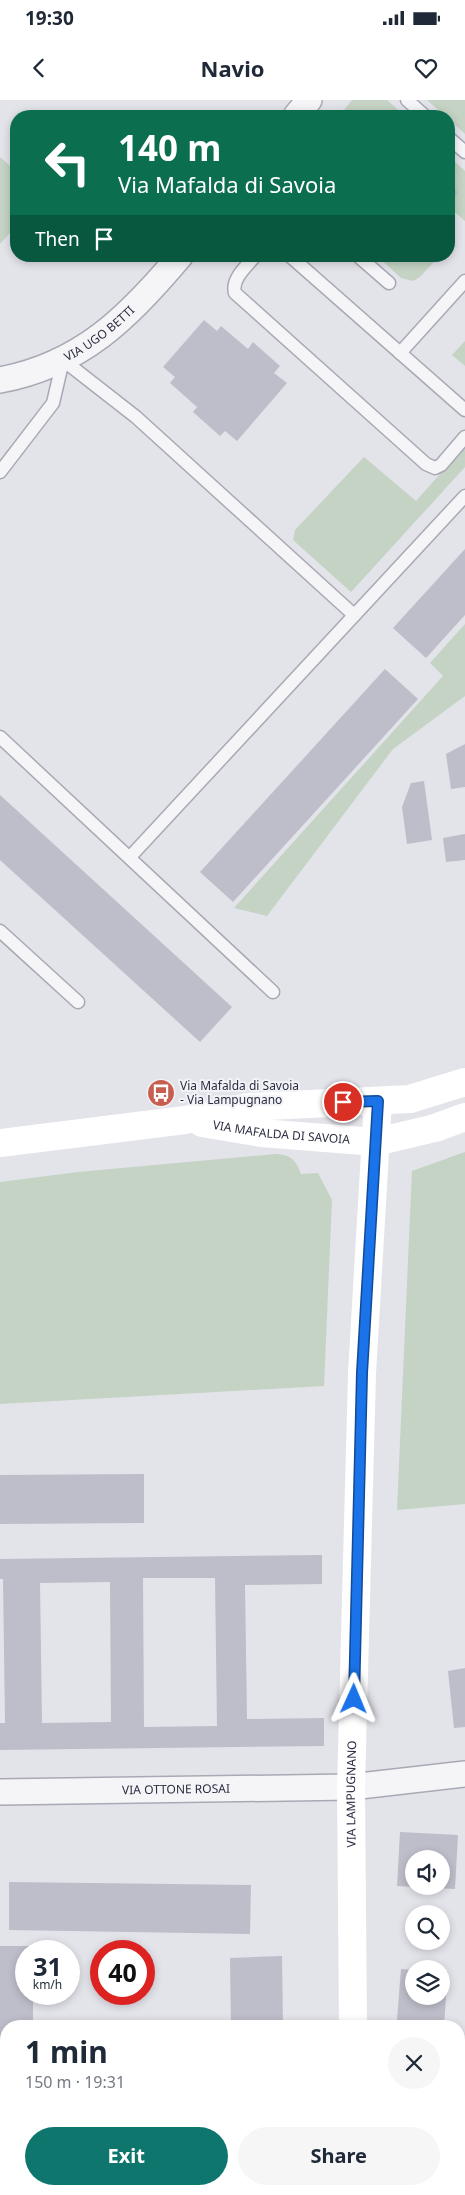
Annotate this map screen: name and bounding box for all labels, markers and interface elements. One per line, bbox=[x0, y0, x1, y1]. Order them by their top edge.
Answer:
text: 19:30 bbox=[25, 5, 74, 31]
text: Navio bbox=[201, 53, 264, 83]
icon: back bbox=[25, 54, 53, 82]
icon: heart bbox=[412, 54, 440, 82]
text: 140 m bbox=[118, 124, 221, 171]
icon: left bbox=[35, 130, 100, 195]
text: Via Mafalda di Savoia bbox=[118, 169, 336, 199]
icon: arrive bbox=[90, 225, 118, 253]
text: Then bbox=[35, 226, 80, 252]
street label: VIA UGO BETTI bbox=[61, 302, 138, 365]
place label: Via Mafalda di Savoia - Via Lampugnano bbox=[180, 1077, 299, 1108]
bus stop icon: Via Mafalda di Savoia - Via Lampugnano bbox=[146, 1078, 176, 1108]
pin bbox=[322, 1081, 364, 1123]
icon: arrive bbox=[329, 1088, 357, 1116]
street label: VIA MAFALDA DI SAVOIA bbox=[212, 1116, 351, 1148]
position arrow bbox=[327, 1672, 379, 1724]
street label: VIA LAMPUGNANO bbox=[342, 1740, 360, 1848]
street label: VIA OTTONE ROSAI bbox=[122, 1780, 230, 1798]
map controls bbox=[405, 1850, 450, 2005]
button: sound bbox=[405, 1850, 450, 1895]
button: search bbox=[405, 1905, 450, 1950]
speed limit sign: 40 bbox=[90, 1940, 155, 2005]
text: 31 bbox=[33, 1949, 62, 1983]
button: layers bbox=[405, 1960, 450, 2005]
text: km/h bbox=[33, 1976, 62, 1993]
text: 1 min bbox=[25, 2031, 108, 2072]
button: close bbox=[388, 2037, 440, 2089]
text: 150 m · 19:31 bbox=[25, 2071, 125, 2093]
button: Exit bbox=[25, 2127, 228, 2185]
button: Share bbox=[238, 2127, 440, 2185]

